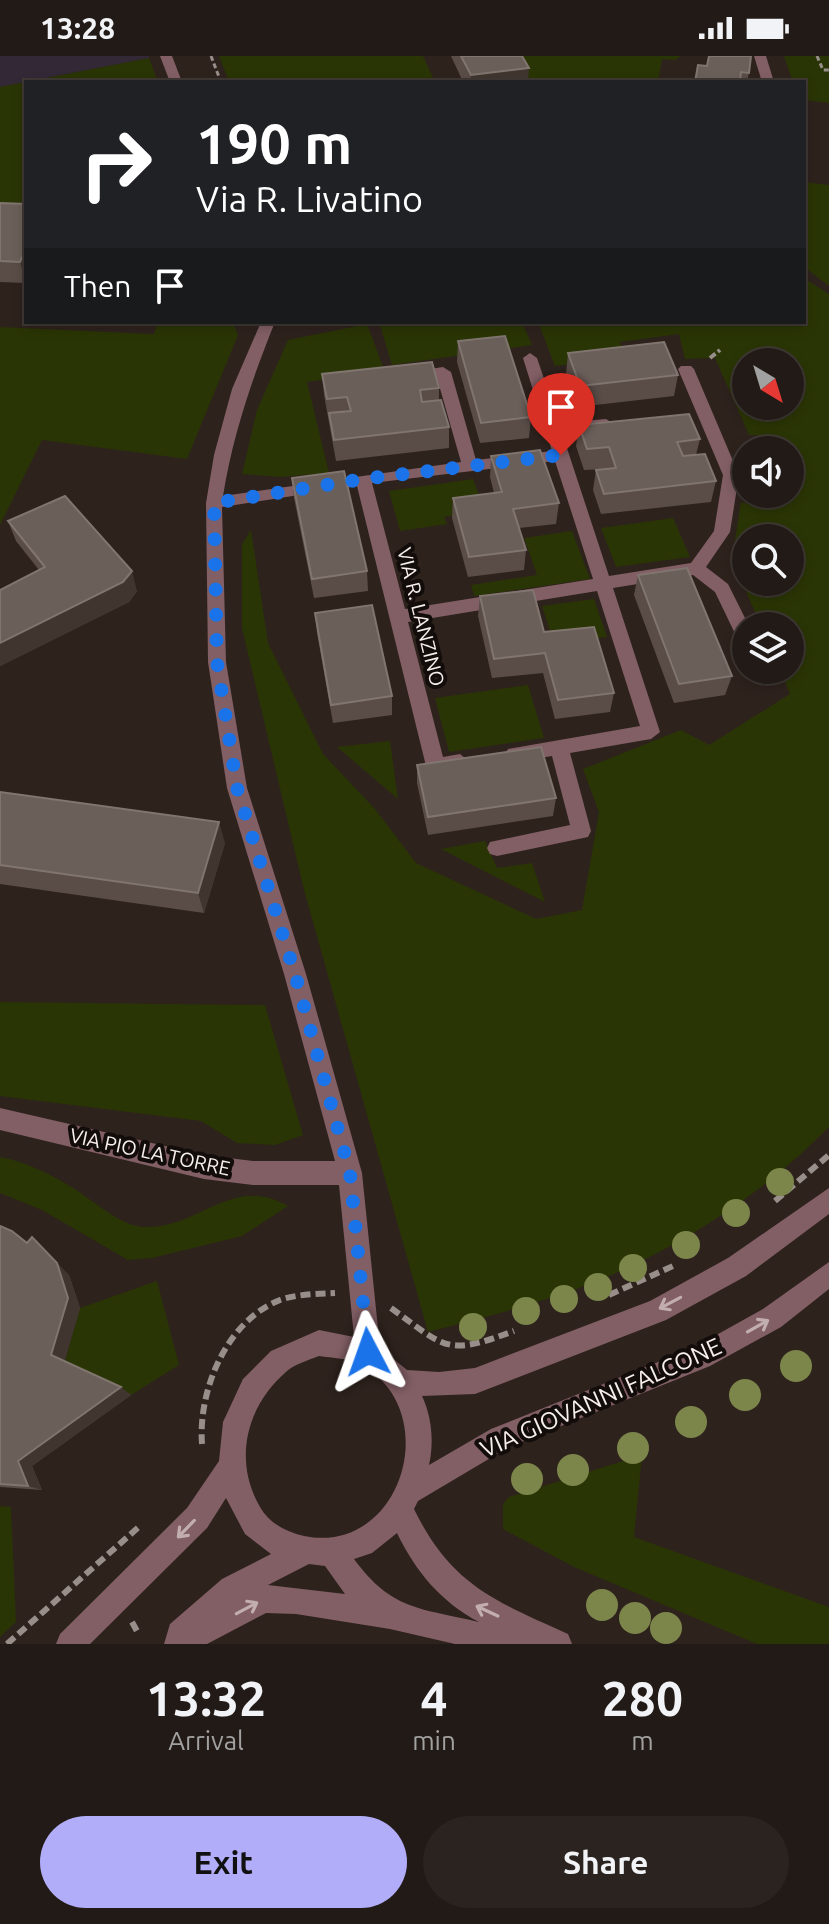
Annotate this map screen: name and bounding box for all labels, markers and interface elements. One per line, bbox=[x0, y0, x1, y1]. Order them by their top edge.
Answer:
text: 13:28 bbox=[40, 11, 115, 45]
icon: right bbox=[64, 112, 168, 216]
text: 190 m bbox=[196, 112, 352, 175]
text: Via R. Livatino bbox=[196, 178, 423, 219]
icon: arrive bbox=[148, 264, 192, 308]
text: Then bbox=[64, 269, 132, 303]
north arrow bbox=[732, 348, 804, 420]
map controls bbox=[732, 348, 804, 684]
pin bbox=[527, 373, 595, 455]
icon: arrive bbox=[539, 385, 583, 429]
button: sound bbox=[732, 436, 804, 508]
button: search bbox=[732, 524, 804, 596]
street label: VIA R. LANZINO bbox=[393, 545, 450, 689]
button: layers bbox=[732, 612, 804, 684]
street label: VIA PIO LA TORRE bbox=[68, 1123, 232, 1180]
one-way arrow bbox=[659, 1296, 683, 1312]
position arrow bbox=[326, 1310, 410, 1394]
one-way arrow bbox=[746, 1317, 769, 1333]
street label: VIA GIOVANNI FALCONE bbox=[476, 1332, 725, 1463]
one-way arrow bbox=[177, 1519, 196, 1538]
one-way arrow bbox=[235, 1599, 259, 1615]
one-way arrow bbox=[475, 1603, 499, 1618]
text: 13:32 bbox=[146, 1671, 266, 1725]
text: 4 bbox=[420, 1671, 447, 1725]
text: 280 bbox=[602, 1671, 683, 1725]
text: Arrival bbox=[168, 1726, 244, 1755]
text: min bbox=[412, 1726, 456, 1755]
text: m bbox=[631, 1726, 654, 1755]
button: Exit bbox=[40, 1816, 407, 1908]
button: Share bbox=[423, 1816, 789, 1908]

